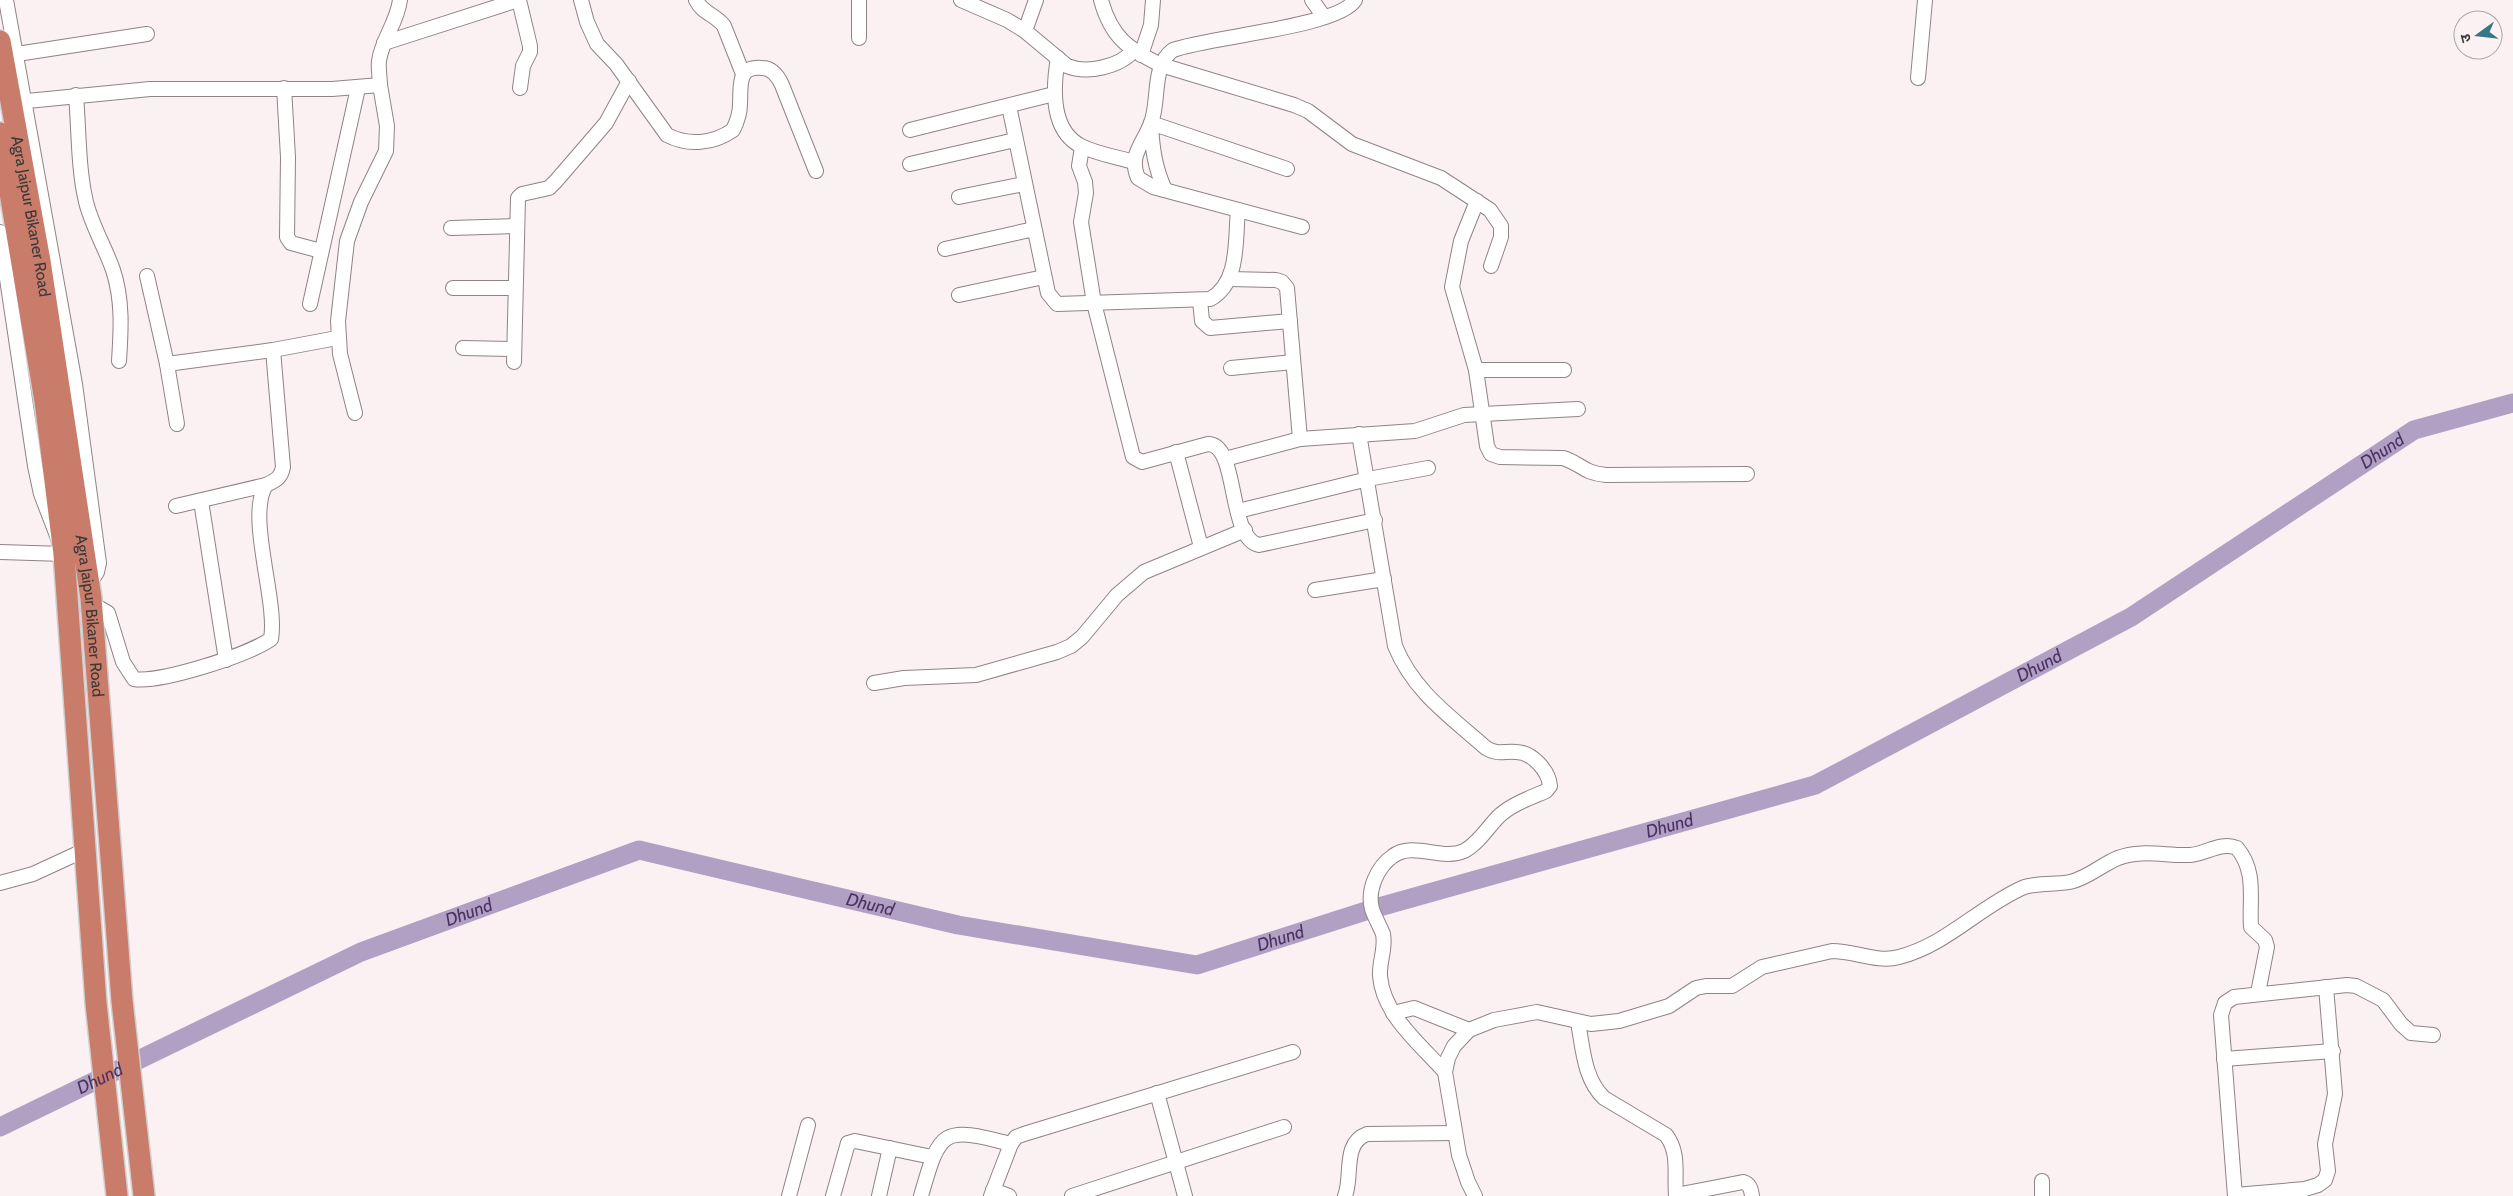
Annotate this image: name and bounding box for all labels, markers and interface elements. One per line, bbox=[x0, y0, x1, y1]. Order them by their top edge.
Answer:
north arrow bbox=[2453, 10, 2503, 60]
text: उ bbox=[2455, 31, 2475, 45]
street label: Agra Jaipur Bikaner Road bbox=[8, 134, 55, 298]
water label: Dhund bbox=[2356, 428, 2409, 474]
street label: Agra Jaipur Bikaner Road bbox=[72, 533, 108, 698]
water label: Dhund bbox=[2013, 644, 2066, 687]
water label: Dhund bbox=[1643, 808, 1697, 843]
water label: Dhund bbox=[844, 888, 897, 921]
water label: Dhund bbox=[442, 894, 496, 931]
water label: Dhund bbox=[1254, 920, 1308, 956]
water label: Dhund bbox=[73, 1058, 127, 1099]

